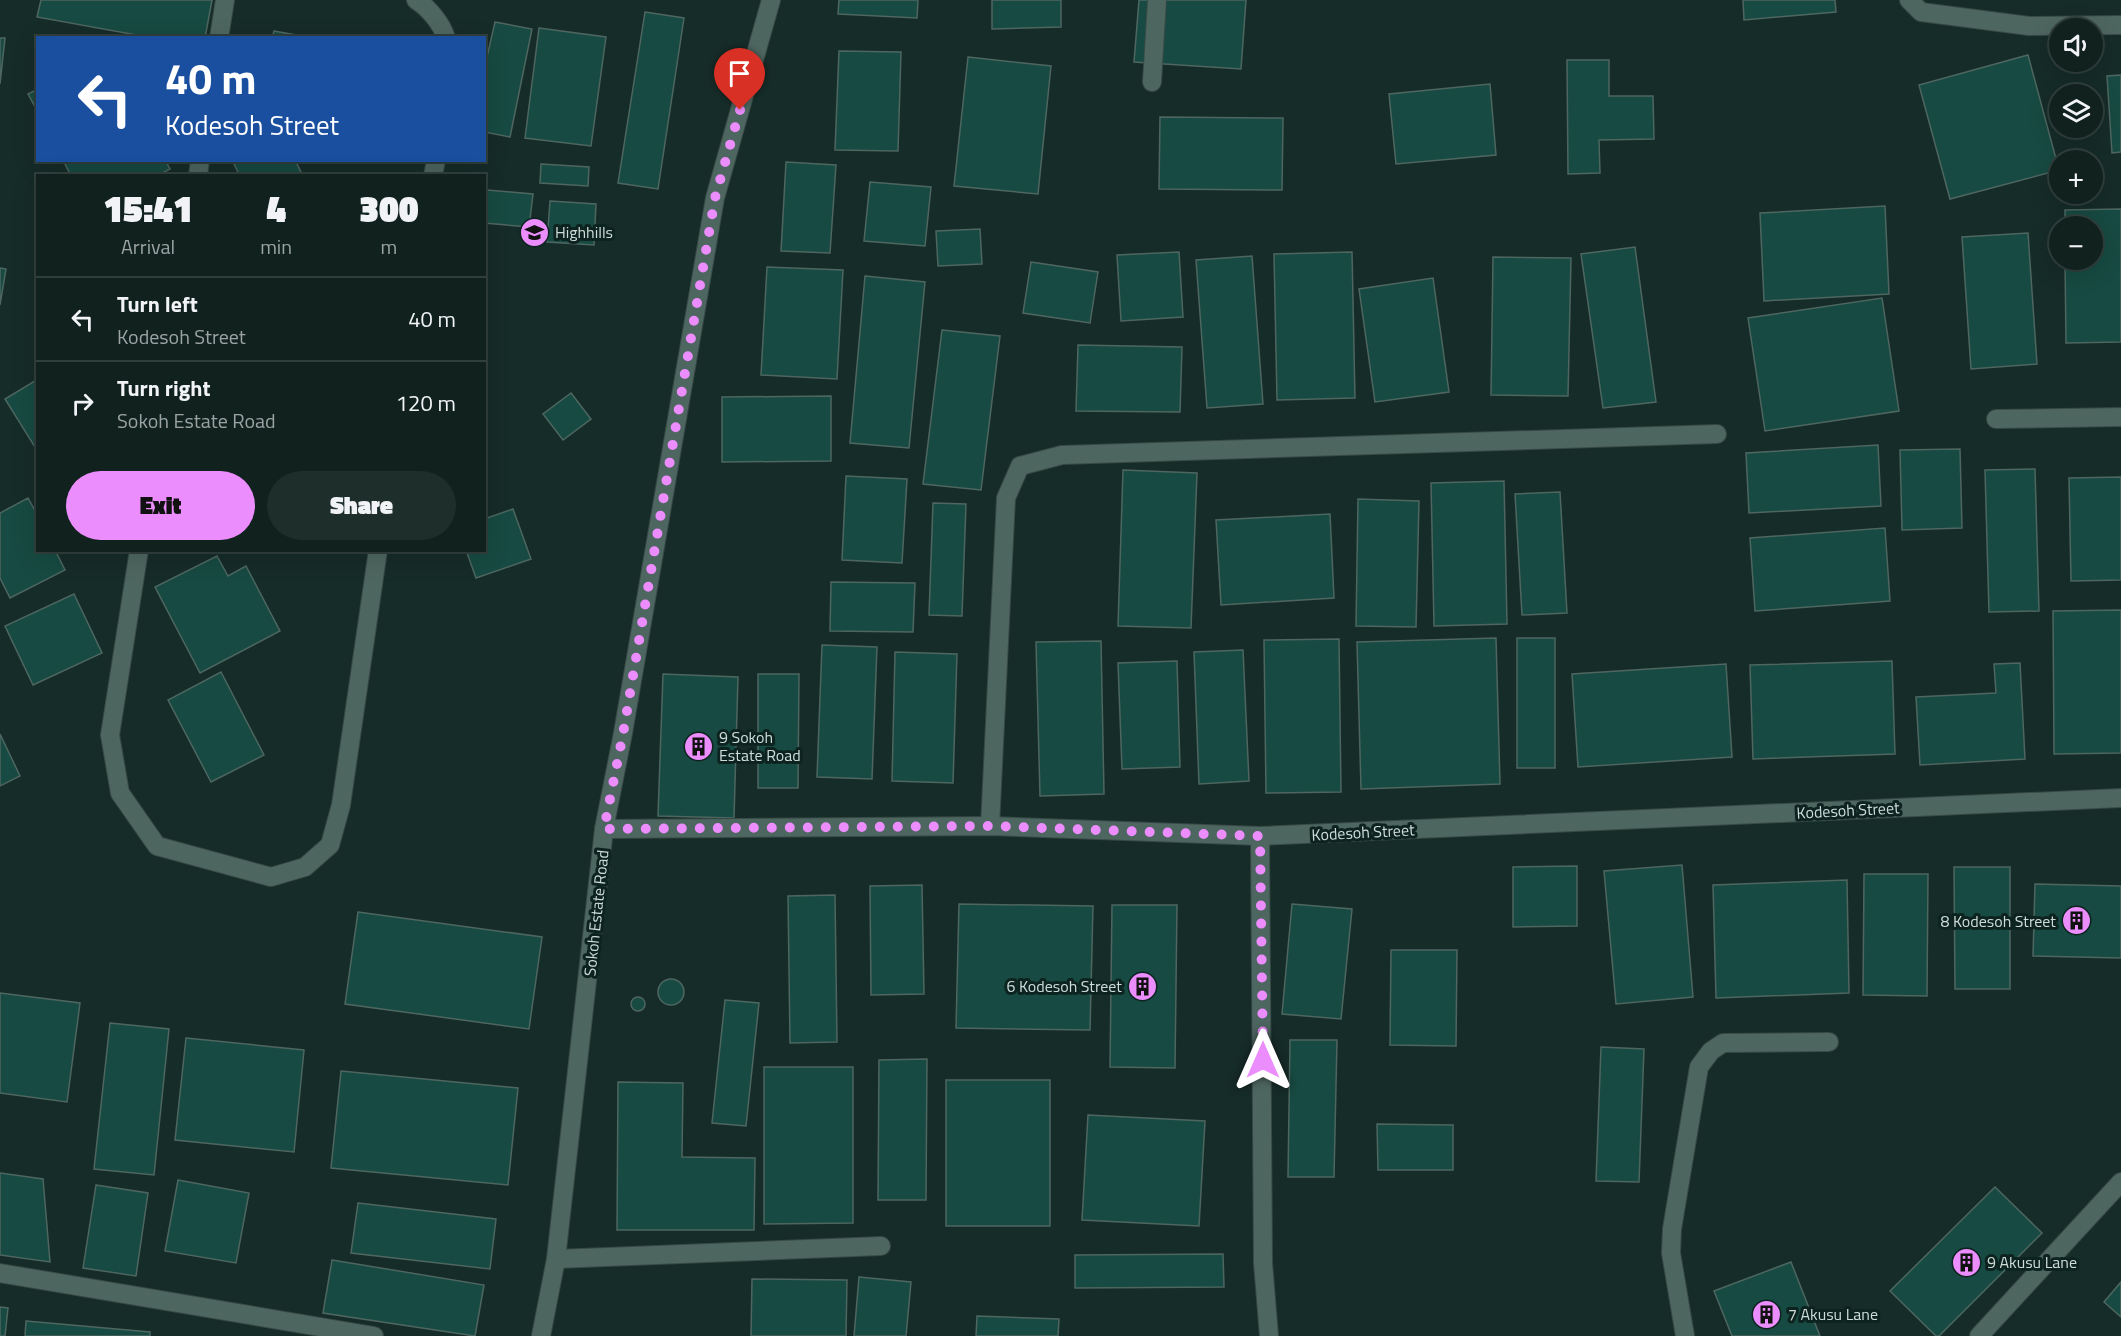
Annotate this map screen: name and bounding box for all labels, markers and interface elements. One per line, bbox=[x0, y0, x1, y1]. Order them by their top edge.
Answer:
map controls bbox=[2049, 18, 2103, 270]
button: sound bbox=[2049, 18, 2103, 72]
text: 40 m bbox=[165, 46, 257, 110]
pin bbox=[714, 48, 765, 110]
icon: arrive bbox=[723, 57, 756, 90]
icon: left bbox=[66, 60, 144, 138]
button: layers bbox=[2049, 84, 2103, 138]
text: Kodesoh Street bbox=[165, 104, 339, 145]
button: + bbox=[2049, 150, 2103, 204]
text: 15:41 bbox=[103, 181, 193, 236]
text: 4 bbox=[266, 181, 286, 236]
text: 300 bbox=[359, 181, 419, 236]
school or university icon: Highhills bbox=[518, 216, 550, 248]
button: − bbox=[2049, 216, 2103, 270]
place label: Highhills bbox=[555, 220, 613, 244]
text: Arrival bbox=[121, 231, 175, 262]
text: min bbox=[260, 231, 292, 262]
text: m bbox=[381, 231, 397, 262]
text: Turn left bbox=[117, 287, 198, 321]
text: 40 m bbox=[408, 302, 456, 336]
icon: left bbox=[66, 303, 99, 336]
text: Kodesoh Street bbox=[117, 321, 246, 352]
text: Turn right bbox=[117, 371, 211, 405]
text: 120 m bbox=[396, 386, 456, 420]
icon: right bbox=[66, 387, 99, 420]
text: Sokoh Estate Road bbox=[117, 405, 276, 436]
button: Exit bbox=[66, 471, 255, 540]
button: Share bbox=[267, 471, 456, 540]
place label: 9 Sokoh Estate Road bbox=[719, 725, 801, 767]
building icon: 9 Sokoh Estate Road bbox=[682, 730, 714, 762]
street label: Kodesoh Street bbox=[1796, 795, 1900, 825]
street label: Kodesoh Street bbox=[1311, 817, 1415, 847]
street label: Sokoh Estate Road bbox=[577, 849, 615, 977]
building icon: 8 Kodesoh Street bbox=[2061, 905, 2093, 937]
place label: 8 Kodesoh Street bbox=[1940, 909, 2056, 933]
building icon: 6 Kodesoh Street bbox=[1127, 970, 1159, 1002]
place label: 6 Kodesoh Street bbox=[1006, 974, 1122, 998]
position arrow bbox=[1231, 1028, 1295, 1092]
building icon: 9 Akusu Lane bbox=[1950, 1246, 1982, 1278]
place label: 9 Akusu Lane bbox=[1987, 1250, 2077, 1274]
building icon: 7 Akusu Lane bbox=[1751, 1298, 1783, 1330]
place label: 7 Akusu Lane bbox=[1788, 1302, 1878, 1326]

